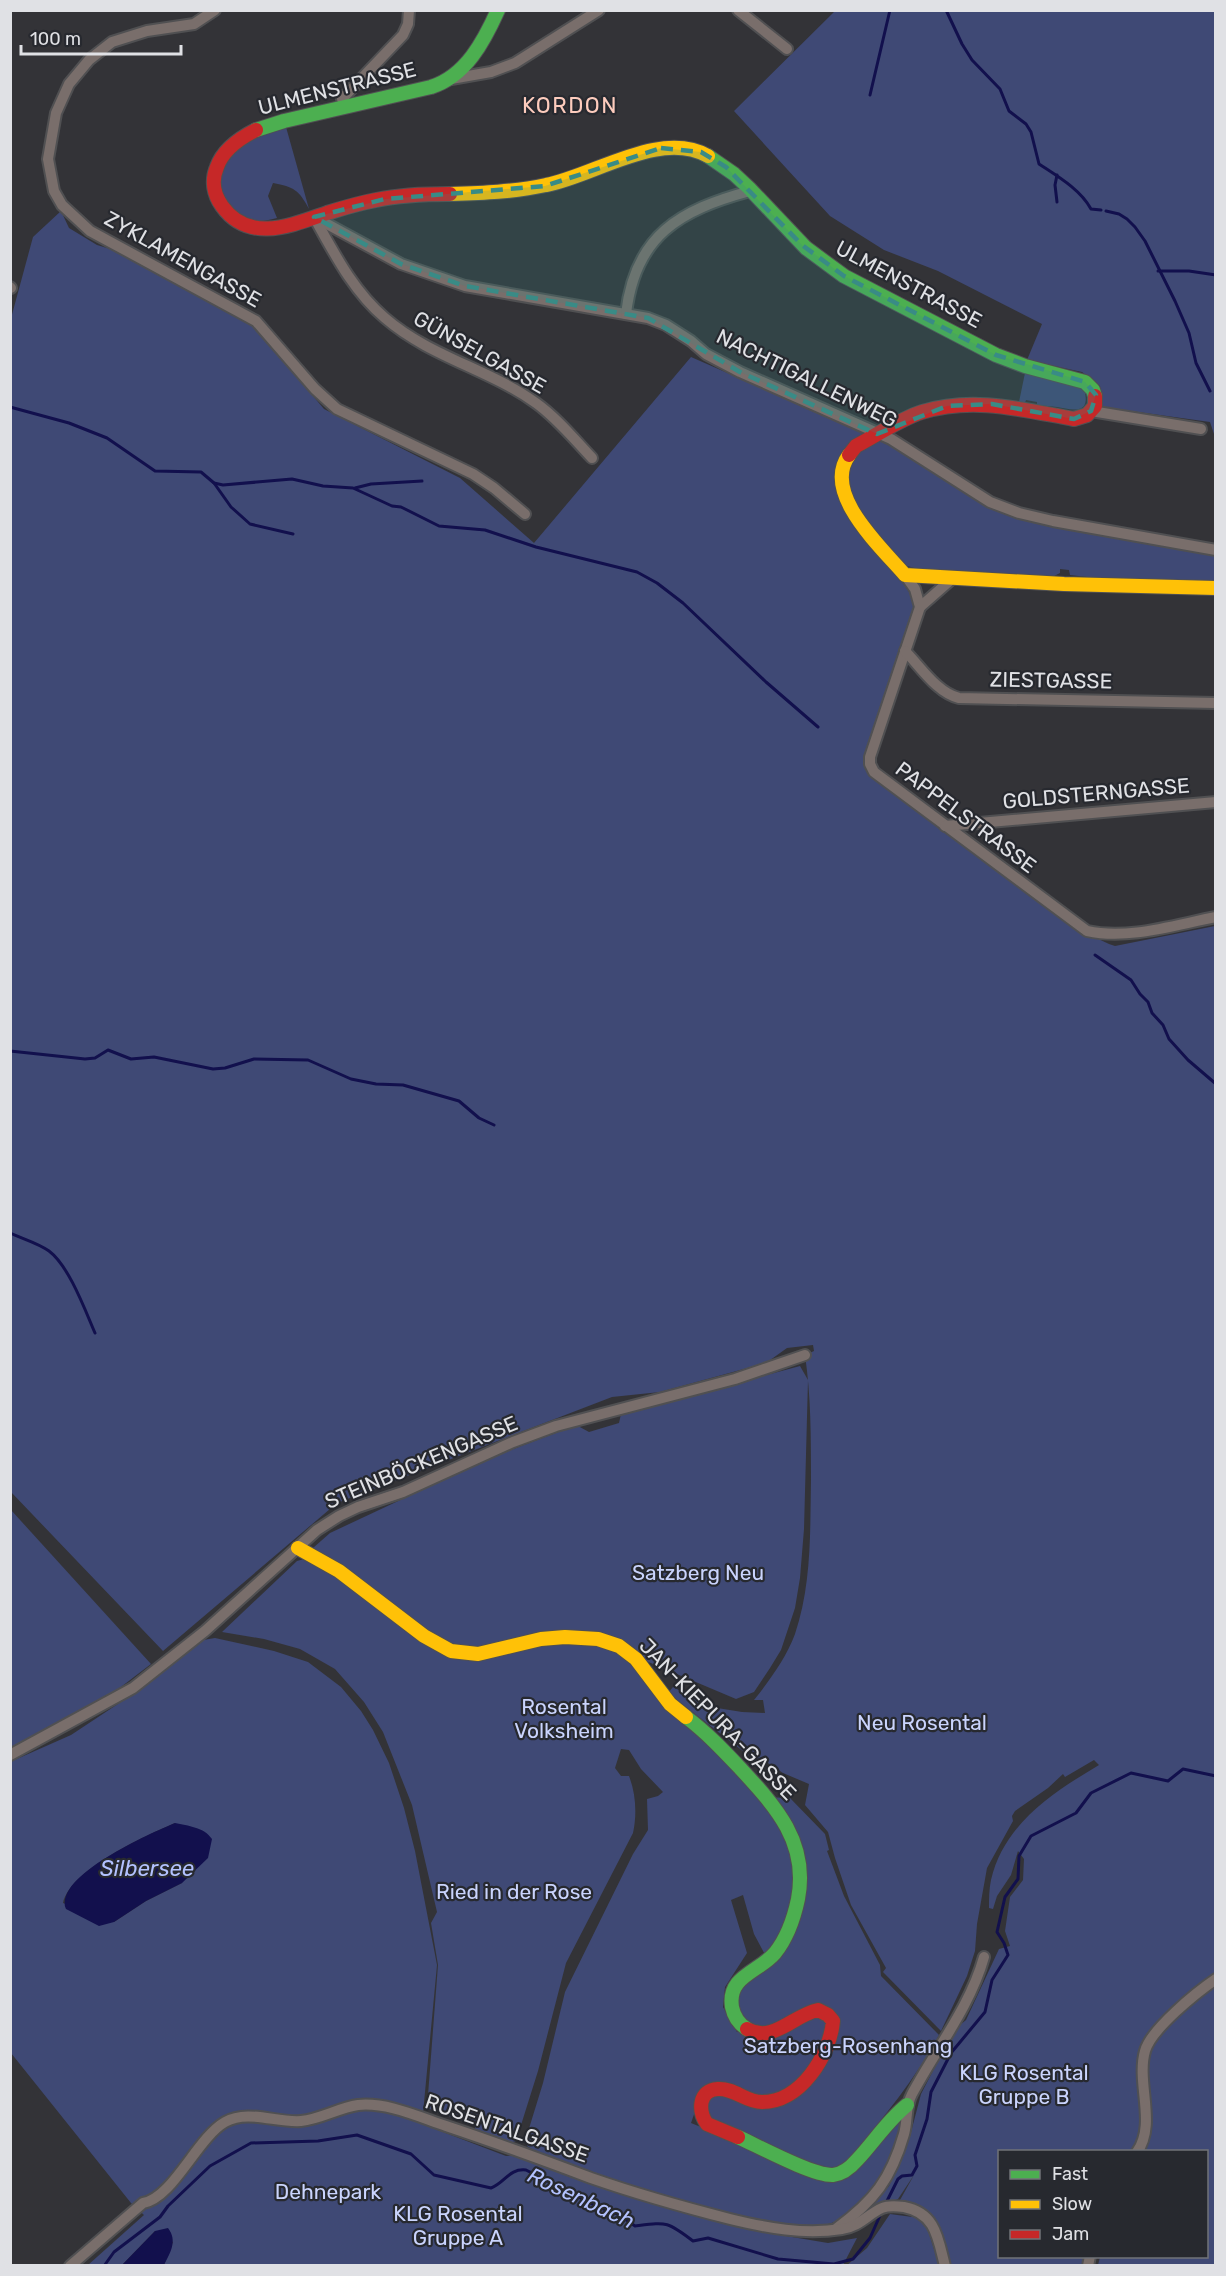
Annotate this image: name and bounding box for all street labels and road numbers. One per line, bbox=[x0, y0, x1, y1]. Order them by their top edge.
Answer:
street label: ULMENSTRASSE bbox=[255, 56, 419, 120]
street label: ZYKLAMENGASSE bbox=[100, 206, 266, 312]
street label: ULMENSTRASSE bbox=[832, 235, 986, 333]
street label: GÜNSELGASSE bbox=[409, 305, 551, 399]
street label: NACHTIGALLENWEG bbox=[713, 323, 901, 433]
street label: ZIESTGASSE bbox=[990, 666, 1112, 694]
street label: PAPPELSTRASSE bbox=[891, 756, 1041, 878]
street label: GOLDSTERNGASSE bbox=[1001, 772, 1191, 814]
street label: STEINBÖCKENGASSE bbox=[321, 1410, 521, 1514]
street label: JAN-KIEPURA-GASSE bbox=[634, 1633, 802, 1805]
street label: ROSENTALGASSE bbox=[422, 2088, 592, 2168]

